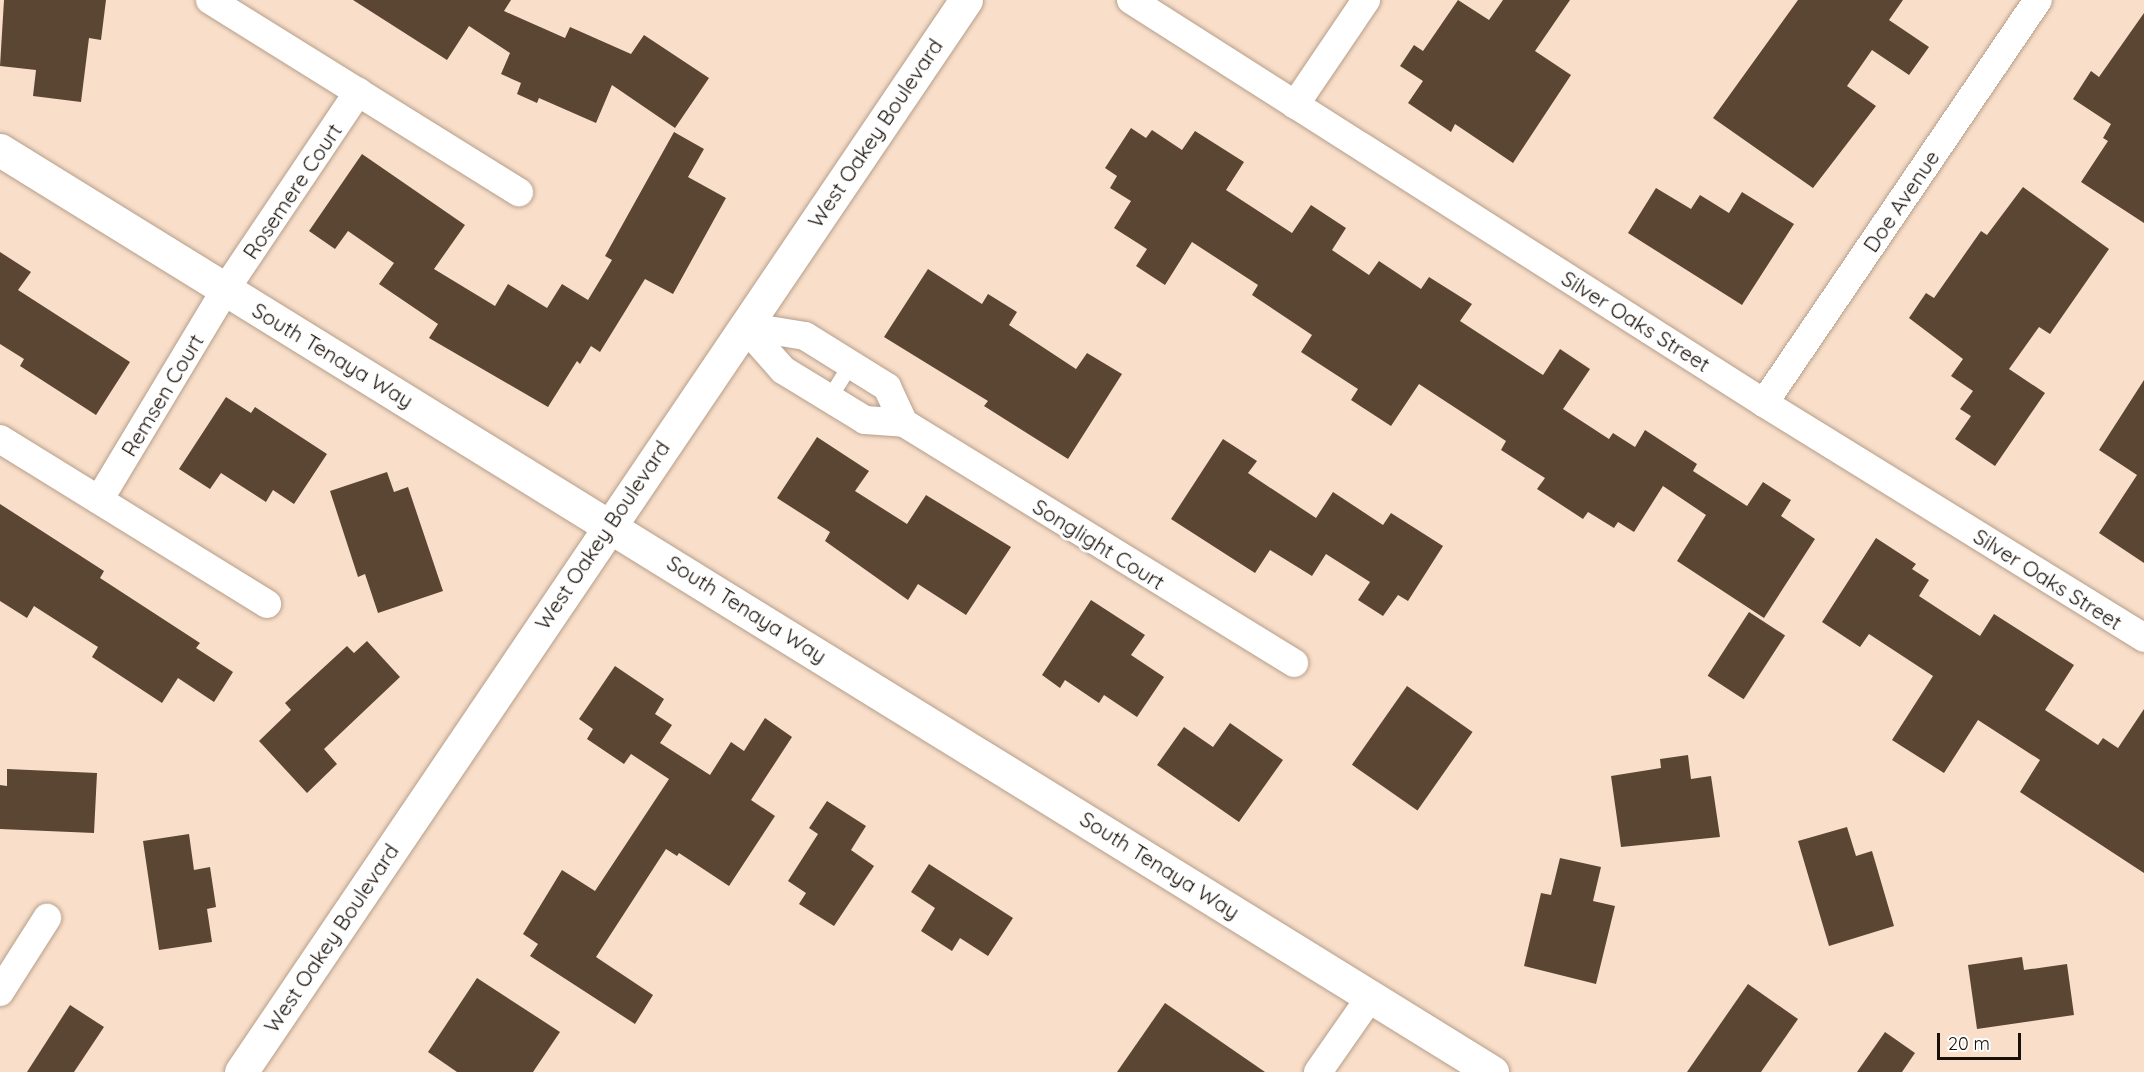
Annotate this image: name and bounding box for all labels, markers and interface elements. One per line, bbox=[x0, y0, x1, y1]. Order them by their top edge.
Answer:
street label: West Oakey Boulevard bbox=[802, 34, 948, 232]
street label: Rosemere Court bbox=[237, 118, 347, 264]
street label: Doe Avenue bbox=[1858, 145, 1944, 257]
street label: Silver Oaks Street bbox=[1557, 265, 1715, 377]
street label: South Tenaya Way bbox=[248, 297, 418, 413]
street label: Remsen Court bbox=[116, 329, 208, 461]
street label: West Oakey Boulevard bbox=[529, 436, 675, 634]
street label: Songlight Court bbox=[1029, 493, 1169, 595]
street label: Silver Oaks Street bbox=[1969, 523, 2127, 635]
street label: South Tenaya Way bbox=[663, 550, 831, 668]
street label: South Tenaya Way bbox=[1076, 806, 1244, 924]
street label: West Oakey Boulevard bbox=[258, 839, 404, 1037]
scale bar bbox=[1940, 1021, 2024, 1059]
text: 20 m bbox=[1948, 1032, 1990, 1055]

